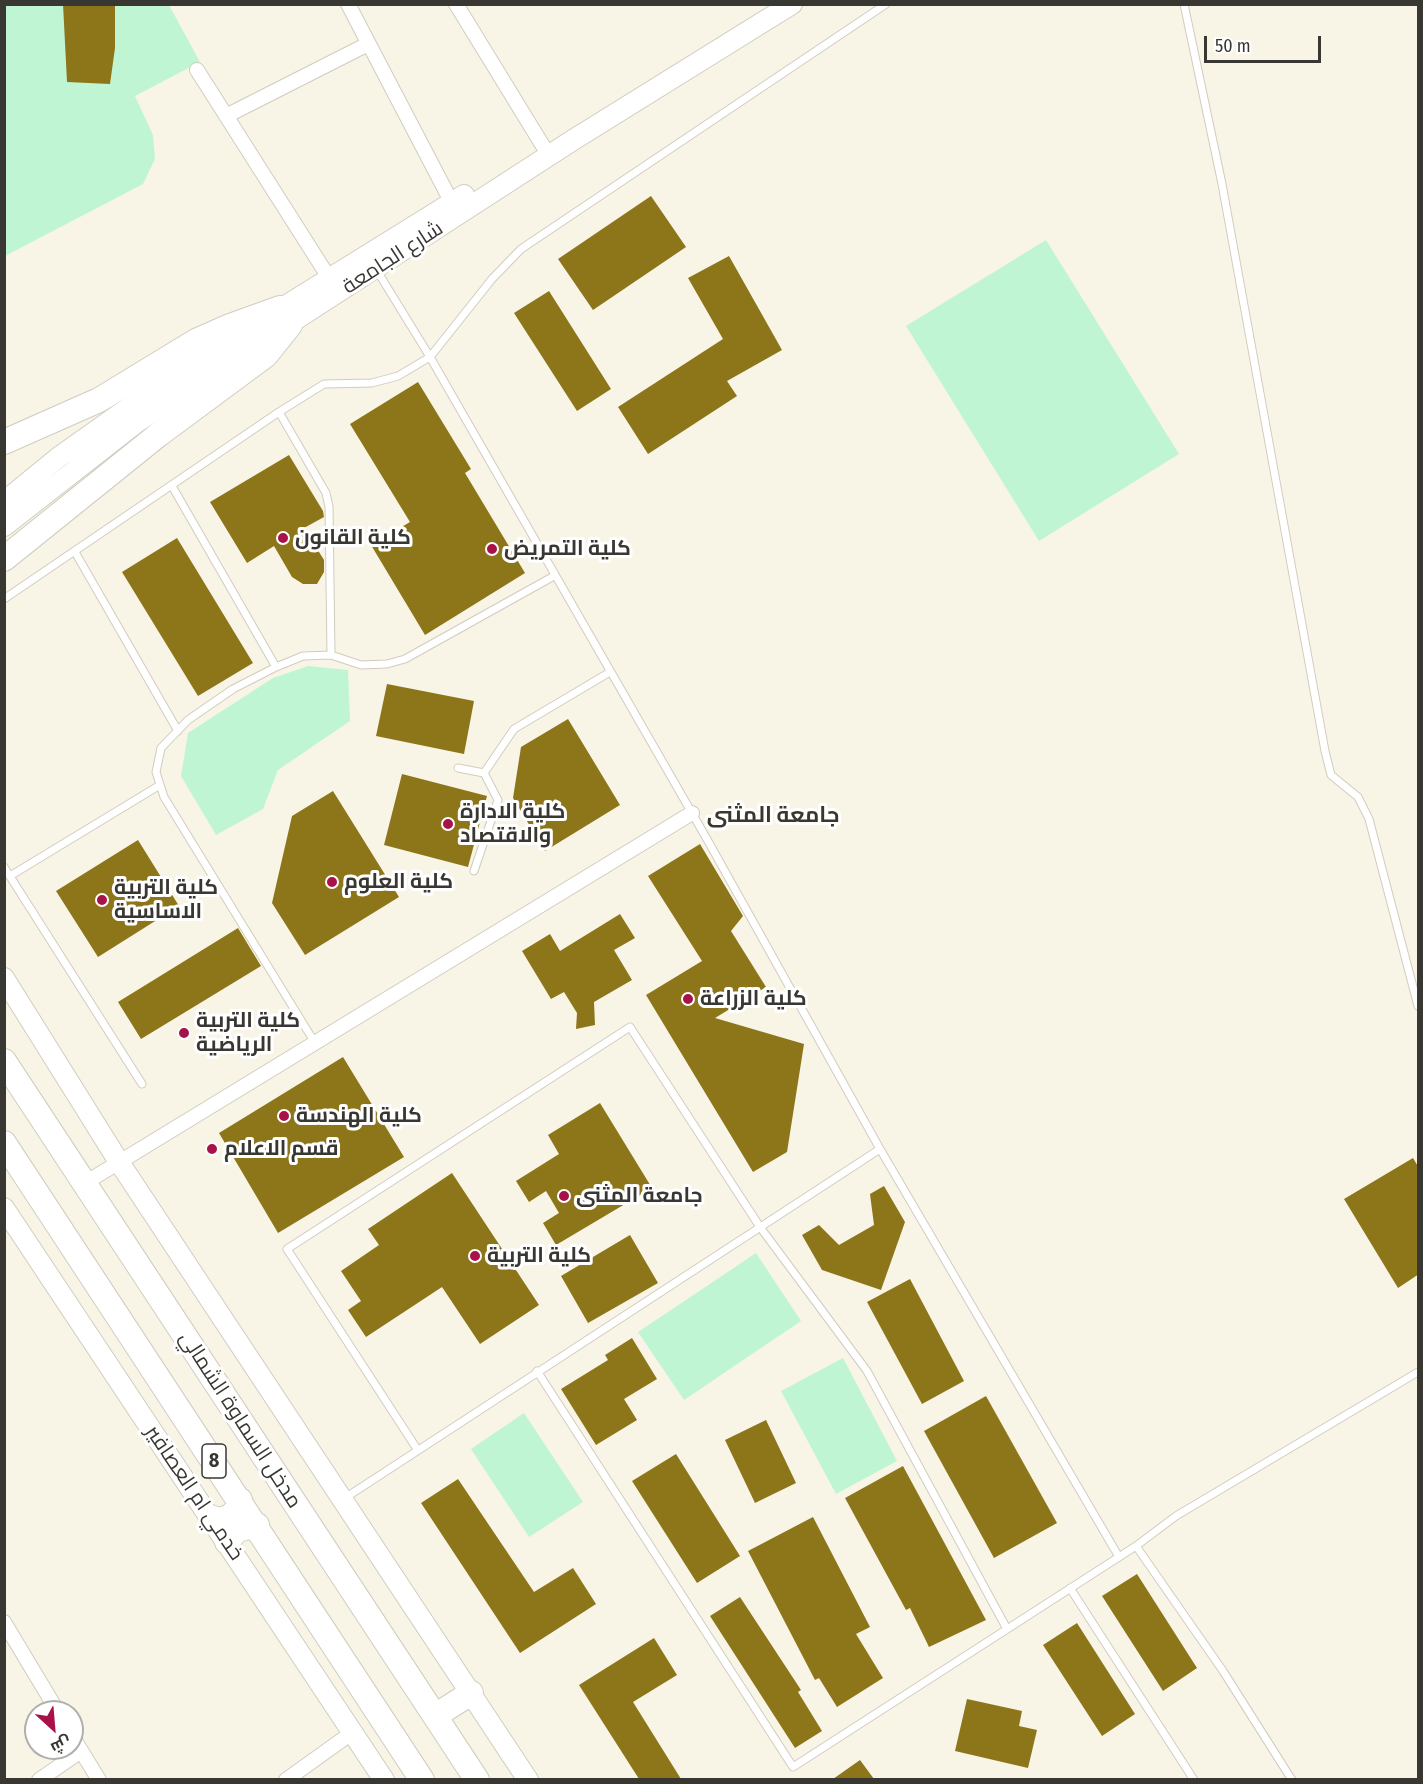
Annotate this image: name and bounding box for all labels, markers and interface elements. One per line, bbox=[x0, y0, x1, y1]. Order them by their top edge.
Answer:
scale bar bbox=[1207, 24, 1324, 62]
text: 50 m bbox=[1215, 35, 1251, 57]
street label: شارع الجامعة bbox=[338, 216, 448, 300]
place label: كلية القانون bbox=[295, 525, 411, 551]
marker: كلية القانون bbox=[276, 531, 290, 545]
place label: كلية التمريض bbox=[504, 536, 631, 562]
marker: كلية التمريض bbox=[485, 542, 499, 556]
place label: كلية الادارة والاقتصاد bbox=[460, 799, 565, 849]
district label: جامعة المثنى bbox=[707, 803, 839, 829]
marker: كلية الادارة والاقتصاد bbox=[441, 817, 455, 831]
place label: كلية العلوم bbox=[344, 869, 453, 895]
place label: كلية التربية الاساسية bbox=[114, 875, 218, 925]
marker: كلية العلوم bbox=[325, 875, 339, 889]
marker: كلية التربية الاساسية bbox=[95, 893, 109, 907]
place label: كلية الزراعة bbox=[700, 986, 807, 1012]
marker: كلية الزراعة bbox=[681, 992, 695, 1006]
place label: كلية التربية الرياضية bbox=[196, 1008, 300, 1058]
marker: كلية التربية الرياضية bbox=[177, 1026, 191, 1040]
place label: كلية الهندسة bbox=[296, 1103, 422, 1129]
marker: كلية الهندسة bbox=[277, 1109, 291, 1123]
place label: قسم الاعلام bbox=[224, 1136, 339, 1162]
marker: قسم الاعلام bbox=[205, 1142, 219, 1156]
place label: جامعة المثنى bbox=[576, 1183, 703, 1209]
marker: جامعة المثنى bbox=[557, 1189, 571, 1203]
place label: كلية التربية bbox=[487, 1243, 591, 1269]
marker: كلية التربية bbox=[468, 1249, 482, 1263]
street label: مدخل السماوة الشمالي bbox=[173, 1327, 307, 1513]
street label: خدمي ام العصافير bbox=[139, 1421, 249, 1565]
road number: 8 bbox=[202, 1444, 226, 1478]
north arrow bbox=[24, 1700, 84, 1760]
text: ش bbox=[48, 1732, 75, 1758]

